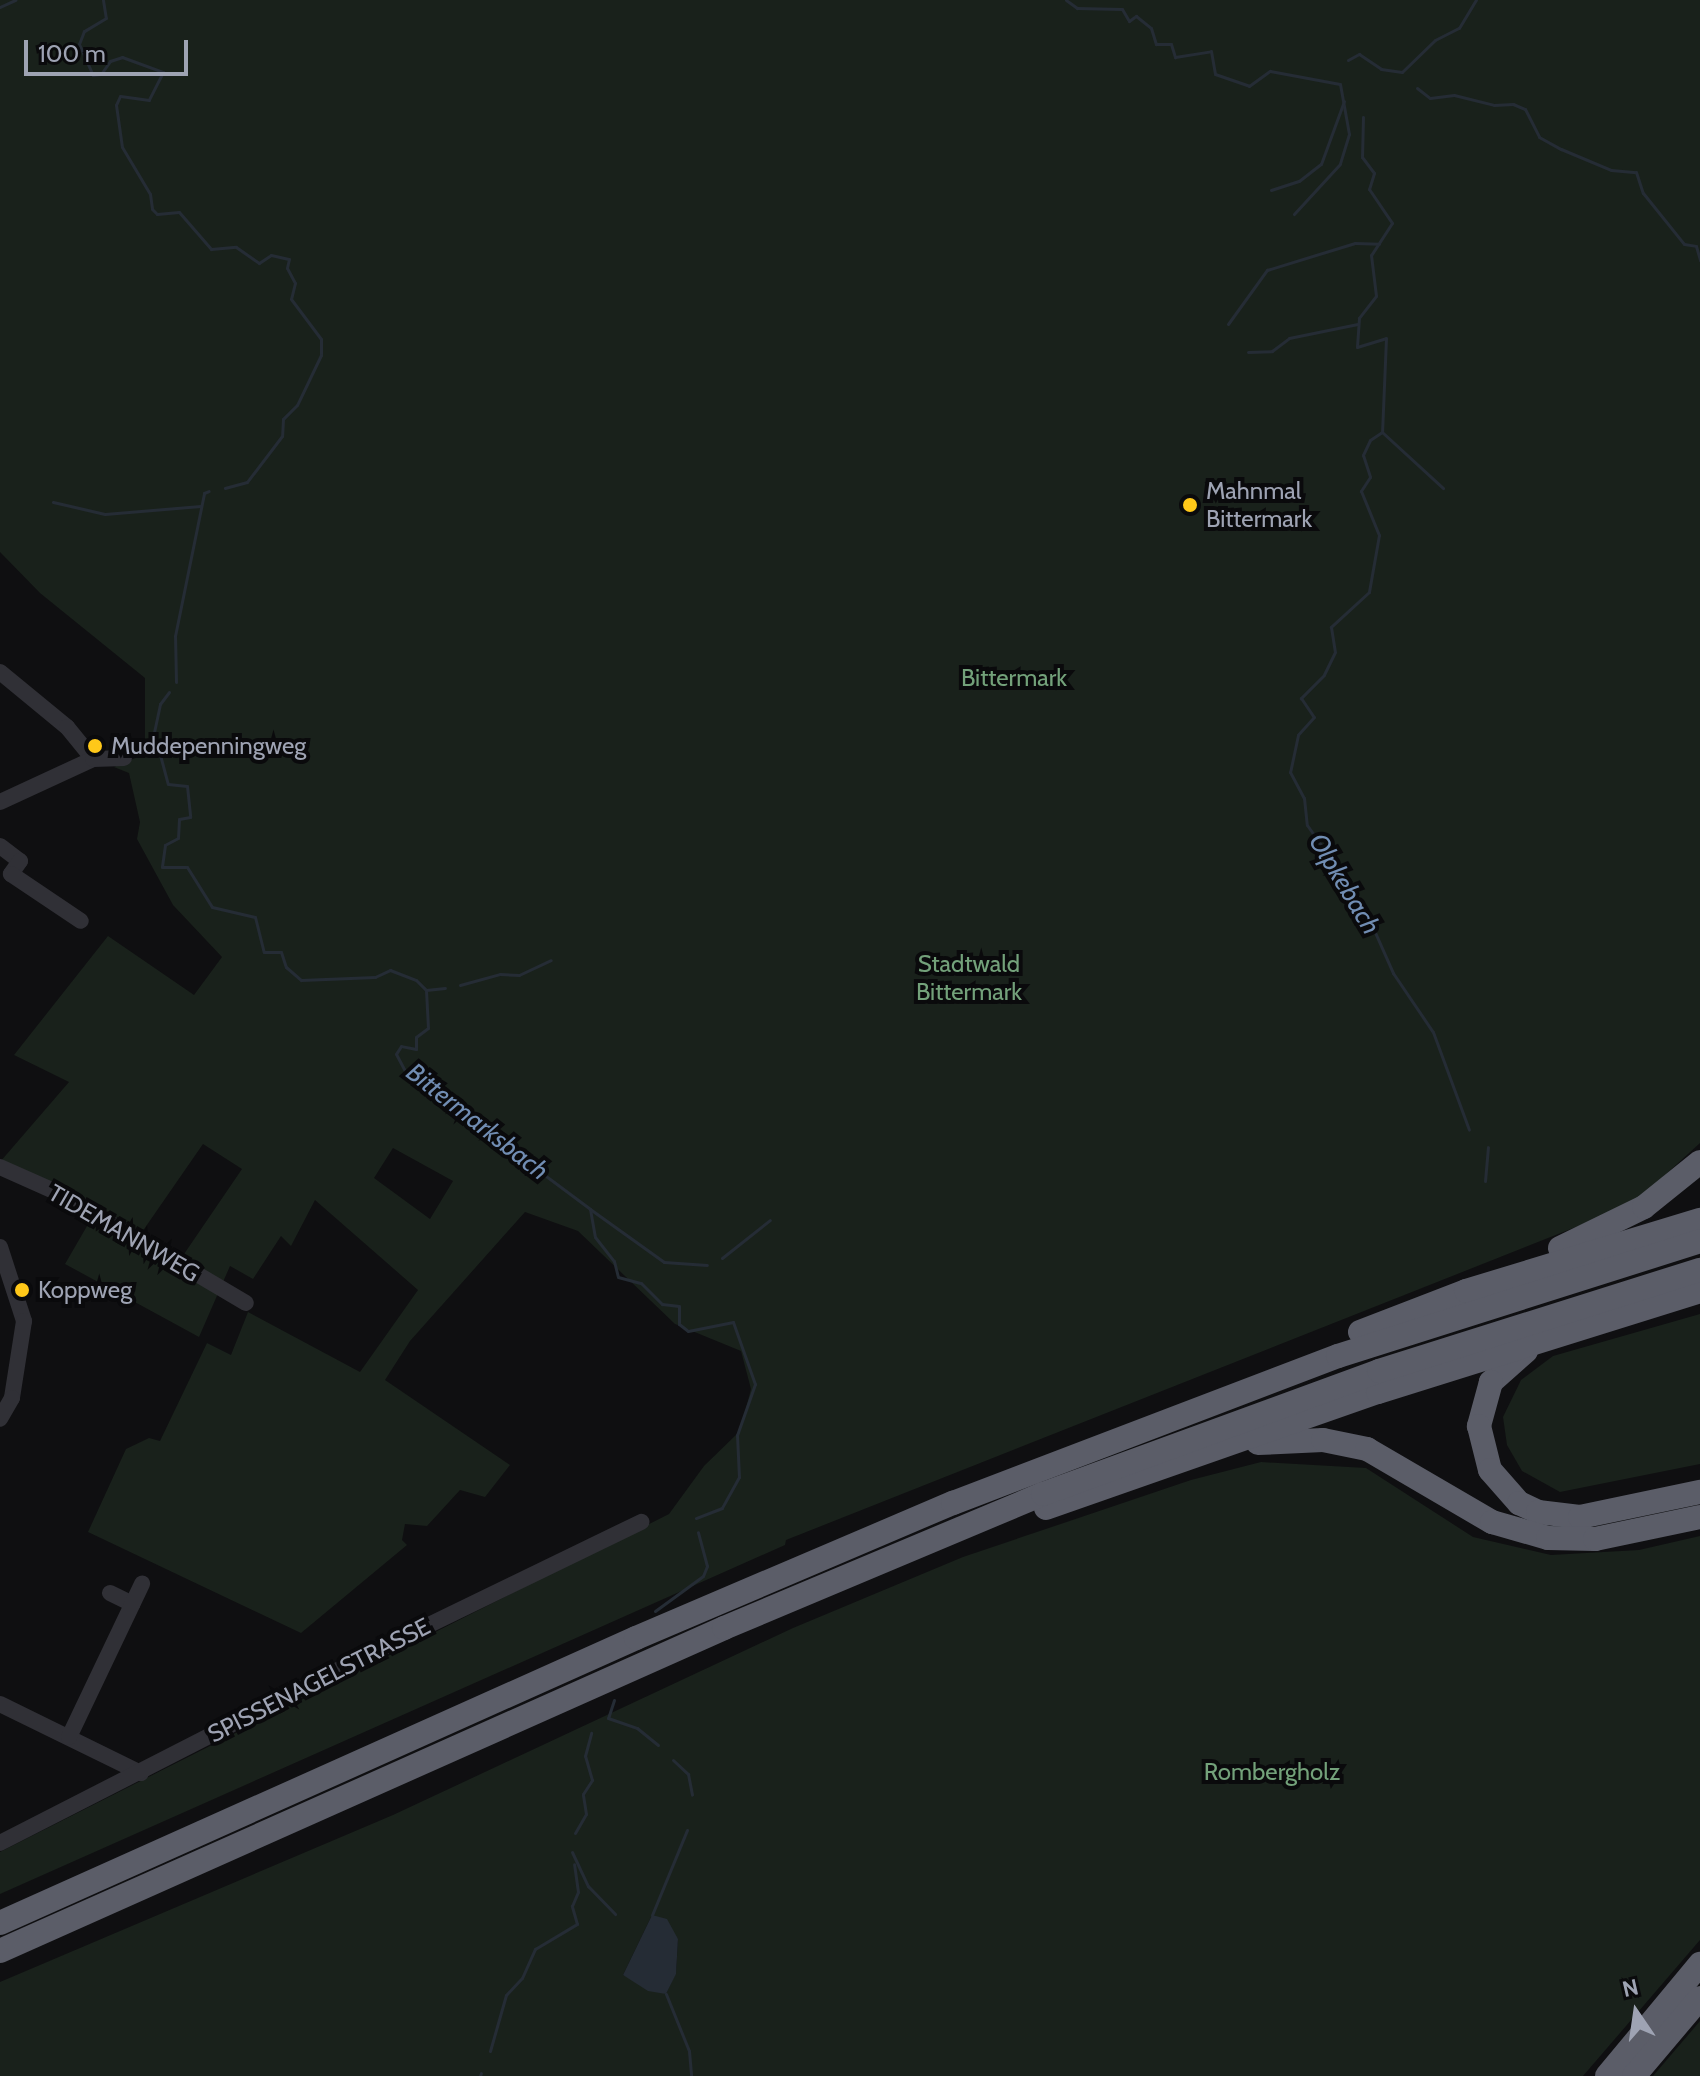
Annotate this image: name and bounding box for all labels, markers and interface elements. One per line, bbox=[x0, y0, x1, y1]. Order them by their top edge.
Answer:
scale bar bbox=[28, 24, 192, 74]
text: 100 m bbox=[38, 39, 106, 68]
place label: Mahnmal Bittermark bbox=[1206, 477, 1312, 533]
marker: Mahnmal Bittermark bbox=[1181, 496, 1199, 514]
park label: Bittermark bbox=[961, 664, 1067, 692]
place label: Muddepenningweg bbox=[111, 732, 306, 760]
marker: Muddepenningweg bbox=[86, 737, 104, 755]
water label: Olpkebach bbox=[1302, 828, 1386, 940]
park label: Stadtwald Bittermark bbox=[916, 950, 1022, 1006]
water label: Bittermarksbach bbox=[400, 1057, 554, 1187]
street label: TIDEMANNWEG bbox=[43, 1178, 205, 1288]
place label: Koppweg bbox=[38, 1276, 132, 1304]
marker: Koppweg bbox=[13, 1281, 31, 1299]
street label: SPISSENAGELSTRASSE bbox=[203, 1611, 435, 1749]
park label: Rombergholz bbox=[1204, 1758, 1340, 1786]
north arrow bbox=[1596, 1972, 1676, 2052]
text: N bbox=[1620, 1973, 1641, 2003]

